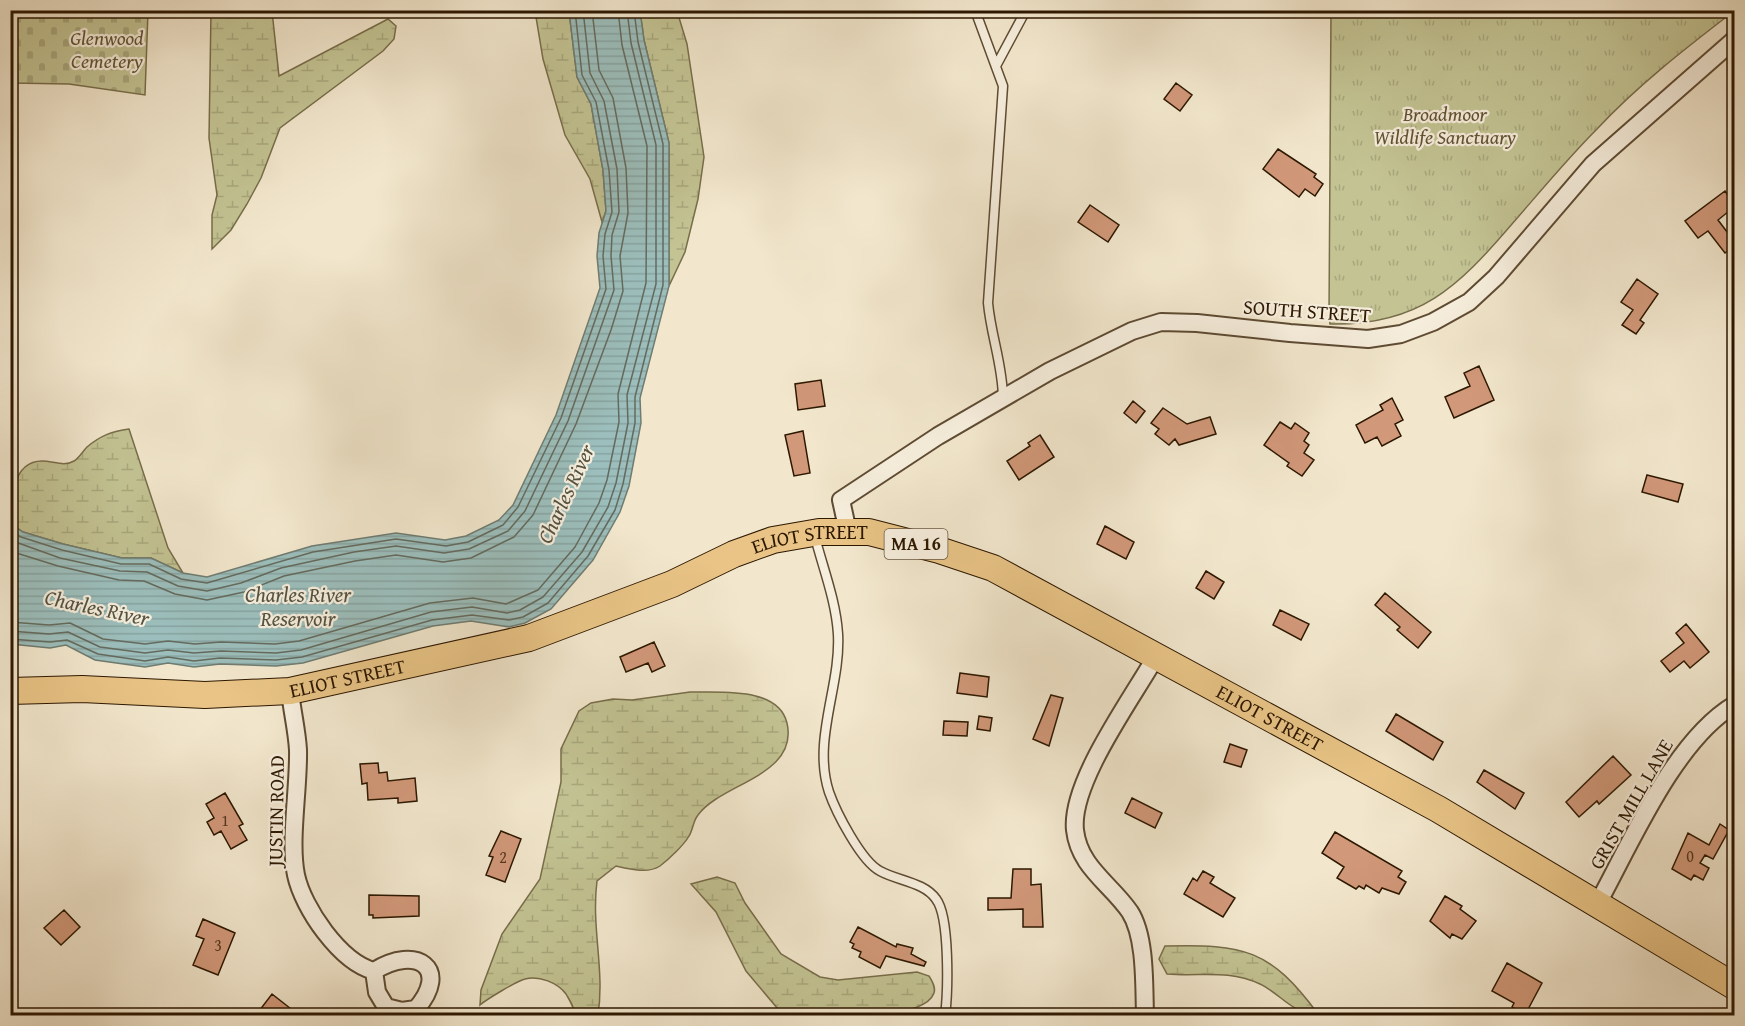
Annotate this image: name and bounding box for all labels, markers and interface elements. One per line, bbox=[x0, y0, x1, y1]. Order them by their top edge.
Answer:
park label: Glenwood Cemetery bbox=[70, 23, 144, 75]
park label: Broadmoor Wildlife Sanctuary bbox=[1374, 99, 1516, 151]
street label: SOUTH STREET bbox=[1242, 292, 1372, 329]
water label: Charles River bbox=[529, 438, 603, 548]
street label: ELIOT STREET bbox=[747, 517, 868, 561]
road number: MA 16 bbox=[884, 529, 948, 559]
water label: Charles River Reservoir bbox=[245, 579, 352, 634]
water label: Charles River bbox=[42, 581, 153, 634]
street label: ELIOT STREET bbox=[287, 651, 408, 705]
street label: ELIOT STREET bbox=[1211, 677, 1329, 758]
street label: GRIST MILL LANE bbox=[1581, 733, 1680, 874]
street label: JUSTIN ROAD bbox=[260, 755, 291, 870]
house number: 1 bbox=[221, 808, 229, 832]
house number: 0 bbox=[1686, 844, 1694, 868]
house number: 2 bbox=[499, 845, 507, 869]
house number: 3 bbox=[214, 933, 222, 957]

